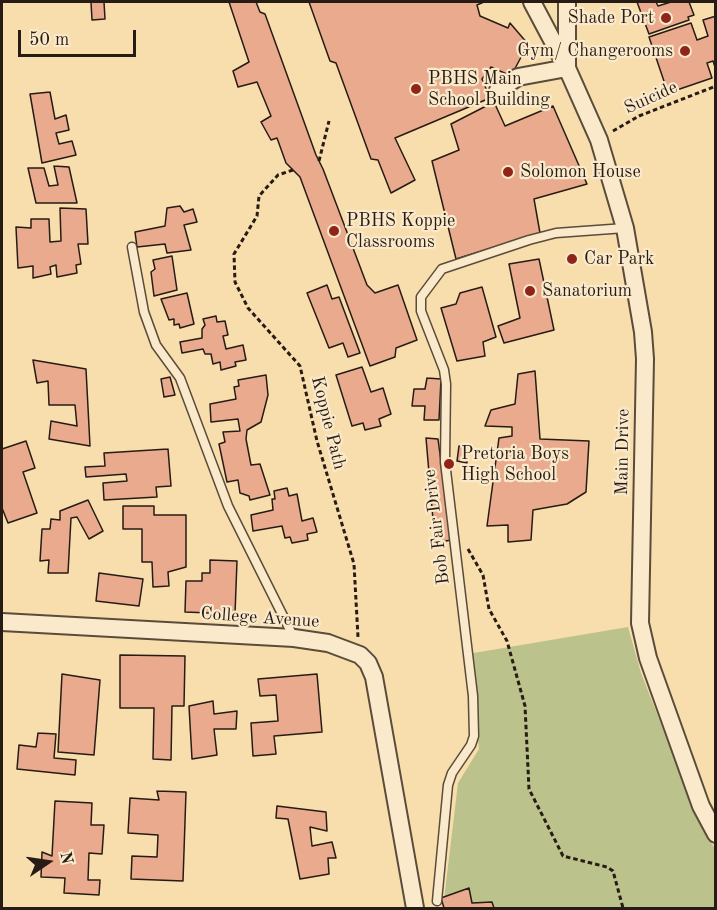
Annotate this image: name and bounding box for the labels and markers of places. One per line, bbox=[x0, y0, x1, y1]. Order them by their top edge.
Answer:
place label: Shade Port bbox=[568, 7, 654, 29]
marker: Shade Port bbox=[659, 11, 673, 25]
place label: Gym/ Changerooms bbox=[517, 40, 673, 62]
marker: Gym/ Changerooms bbox=[678, 44, 692, 58]
place label: PBHS Main School Building bbox=[428, 68, 550, 110]
marker: PBHS Main School Building bbox=[409, 82, 423, 96]
place label: Solomon House bbox=[520, 161, 641, 183]
marker: Solomon House bbox=[501, 165, 515, 179]
place label: PBHS Koppie Classrooms bbox=[346, 210, 455, 252]
marker: PBHS Koppie Classrooms bbox=[327, 224, 341, 238]
place label: Car Park bbox=[584, 248, 654, 270]
marker: Car Park bbox=[565, 252, 579, 266]
place label: Sanatorium bbox=[542, 280, 632, 302]
marker: Sanatorium bbox=[523, 284, 537, 298]
place label: Pretoria Boys High School bbox=[461, 443, 569, 486]
marker: Pretoria Boys High School bbox=[442, 457, 456, 471]

